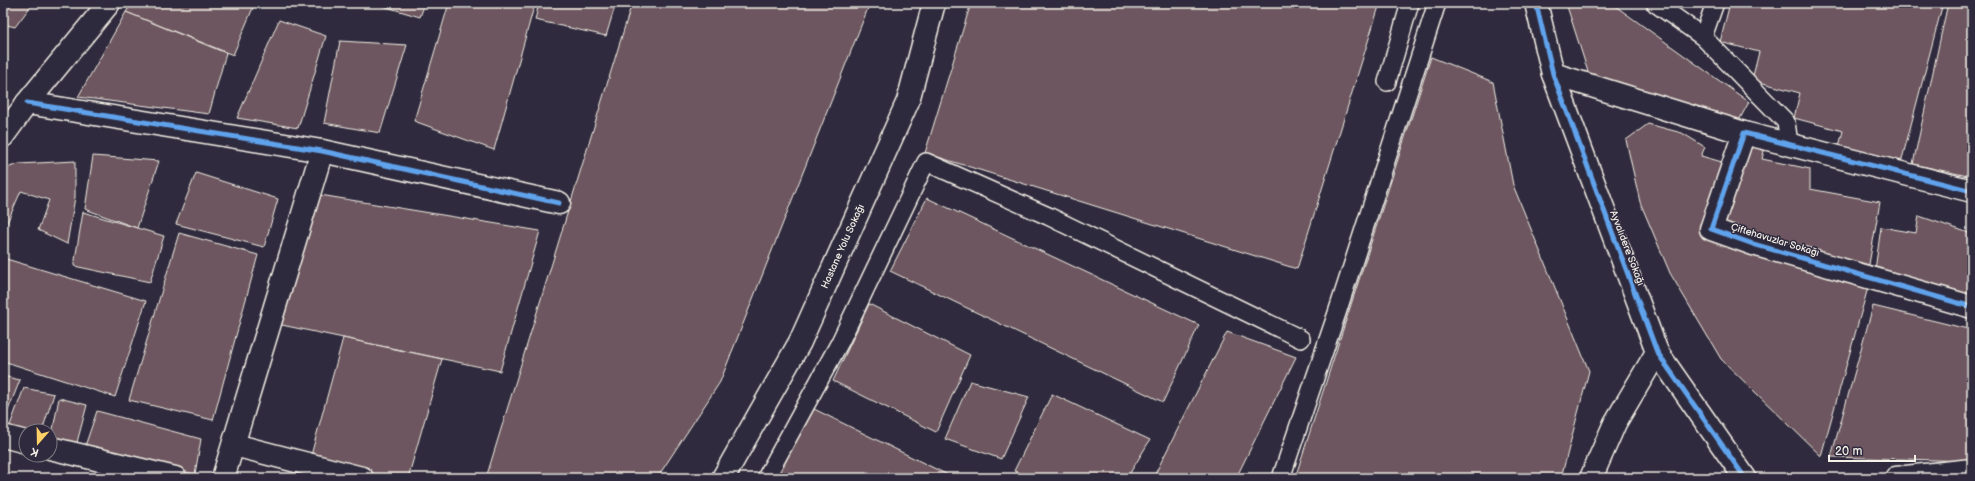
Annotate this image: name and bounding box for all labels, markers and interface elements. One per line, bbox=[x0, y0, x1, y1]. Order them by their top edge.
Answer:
street label: Hastane Yolu Sokağı bbox=[819, 202, 867, 291]
street label: Ayvalıdere Sokağı bbox=[1607, 209, 1647, 287]
street label: Çiftehavuzlar Sokağı bbox=[1729, 221, 1821, 259]
north arrow bbox=[18, 423, 58, 463]
scale bar bbox=[1829, 437, 1915, 463]
text: K bbox=[29, 444, 40, 459]
text: 20 m bbox=[1835, 444, 1862, 459]

